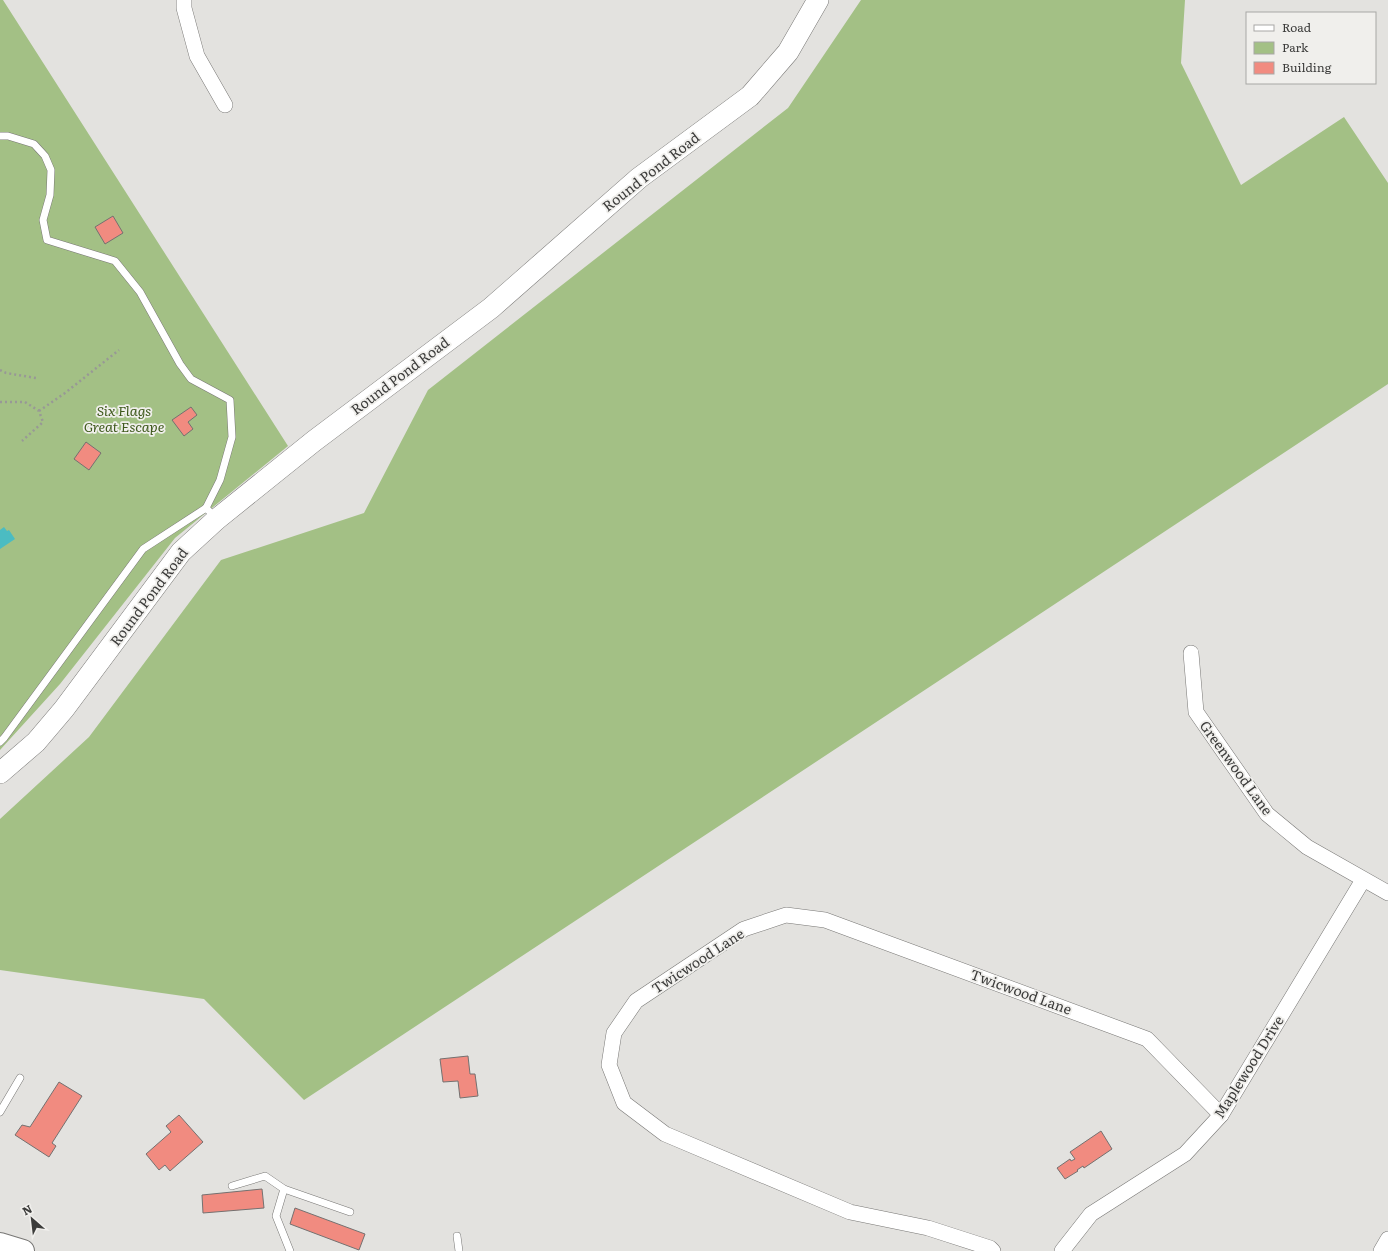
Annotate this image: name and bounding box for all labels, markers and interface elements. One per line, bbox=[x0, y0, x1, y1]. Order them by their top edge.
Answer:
legend bbox=[1246, 12, 1376, 84]
text: Road bbox=[1282, 18, 1312, 36]
text: Park bbox=[1282, 38, 1309, 56]
text: Building bbox=[1282, 58, 1332, 76]
street label: Round Pond Road bbox=[598, 127, 703, 216]
street label: Round Pond Road bbox=[346, 331, 453, 419]
park label: Six Flags Great Escape bbox=[84, 400, 165, 436]
street label: Round Pond Road bbox=[105, 543, 192, 650]
street label: Greenwood Lane bbox=[1196, 716, 1278, 819]
street label: Twicwood Lane bbox=[647, 923, 748, 998]
street label: Twicwood Lane bbox=[968, 963, 1075, 1019]
street label: Maplewood Drive bbox=[1208, 1011, 1288, 1122]
north arrow bbox=[12, 1199, 52, 1239]
text: N bbox=[19, 1200, 35, 1219]

